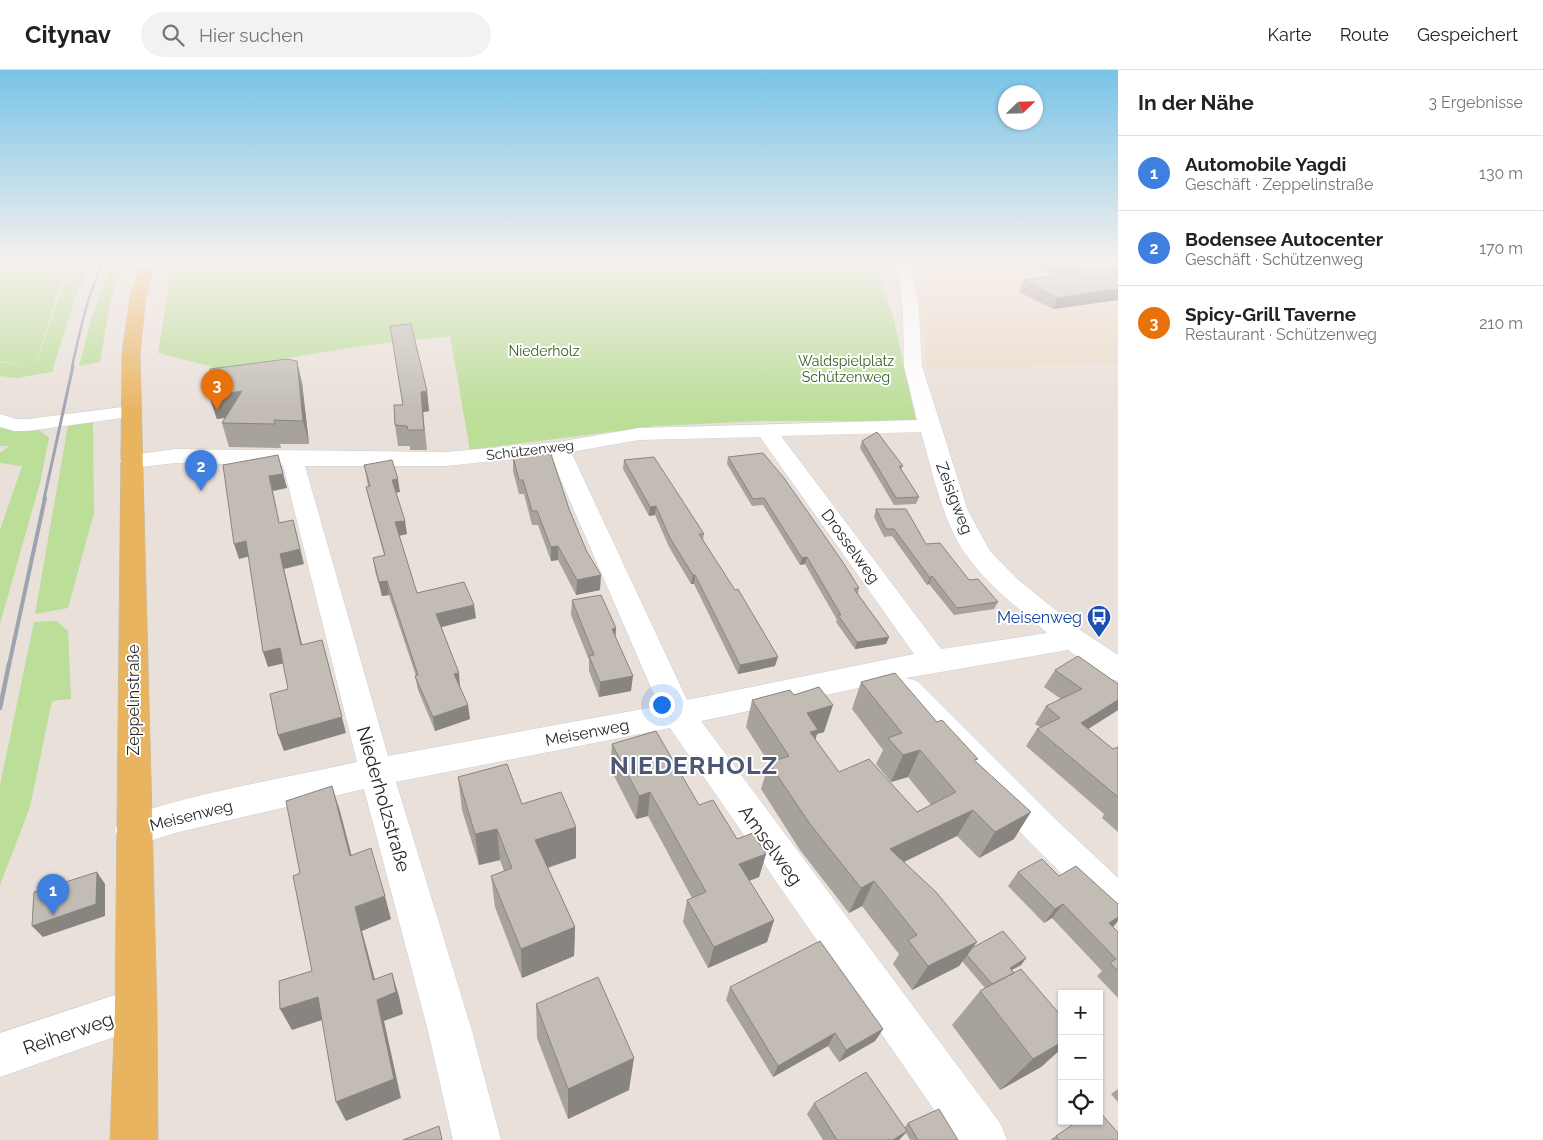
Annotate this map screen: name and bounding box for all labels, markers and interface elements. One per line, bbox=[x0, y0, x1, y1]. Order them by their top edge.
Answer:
search box bbox=[141, 12, 491, 57]
text: Citynav bbox=[25, 20, 111, 49]
icon: search bbox=[159, 21, 187, 49]
text: Hier suchen bbox=[199, 24, 304, 46]
text: Karte bbox=[1268, 24, 1312, 45]
text: Route bbox=[1340, 24, 1389, 45]
text: Gespeichert bbox=[1417, 24, 1518, 45]
north arrow bbox=[998, 85, 1043, 130]
text: In der Nähe bbox=[1138, 90, 1254, 115]
text: 3 Ergebnisse bbox=[1429, 93, 1523, 112]
text: Automobile Yagdi bbox=[1185, 153, 1346, 175]
text: 1 bbox=[1150, 164, 1158, 183]
text: 130 m bbox=[1479, 164, 1523, 183]
text: Geschäft · Zeppelinstraße bbox=[1185, 175, 1373, 194]
text: Bodensee Autocenter bbox=[1185, 228, 1383, 250]
text: 2 bbox=[1149, 239, 1159, 258]
text: 170 m bbox=[1479, 239, 1523, 258]
text: Geschäft · Schützenweg bbox=[1185, 250, 1363, 269]
text: Spicy-Grill Taverne bbox=[1185, 303, 1356, 325]
text: 3 bbox=[1150, 314, 1158, 333]
text: 210 m bbox=[1479, 314, 1523, 333]
text: Restaurant · Schützenweg bbox=[1185, 325, 1377, 344]
park label: Niederholz bbox=[508, 343, 580, 359]
park label: Waldspielplatz Schützenweg bbox=[798, 353, 894, 385]
pin: 3 bbox=[201, 369, 233, 410]
street label: Schützenweg bbox=[485, 437, 575, 463]
pin: 2 bbox=[185, 450, 217, 491]
street label: Zeisigweg bbox=[932, 459, 977, 537]
street label: Drosselweg bbox=[817, 505, 884, 587]
bus stop icon: Meisenweg bbox=[1086, 604, 1112, 638]
place label: Meisenweg bbox=[997, 608, 1082, 627]
street label: Zeppelinstraße bbox=[124, 644, 143, 756]
your location bbox=[649, 692, 675, 718]
street label: Meisenweg bbox=[544, 715, 631, 750]
street label: Niederholzstraße bbox=[353, 724, 415, 874]
district label: NIEDERHOLZ bbox=[610, 750, 778, 780]
street label: Meisenweg bbox=[148, 796, 235, 835]
street label: Amselweg bbox=[735, 801, 807, 889]
pin: 1 bbox=[37, 874, 69, 915]
map controls bbox=[1058, 990, 1103, 1125]
button: + bbox=[1058, 990, 1103, 1035]
street label: Reiherweg bbox=[20, 1007, 116, 1059]
button: − bbox=[1058, 1035, 1103, 1080]
button: locate bbox=[1058, 1080, 1103, 1125]

